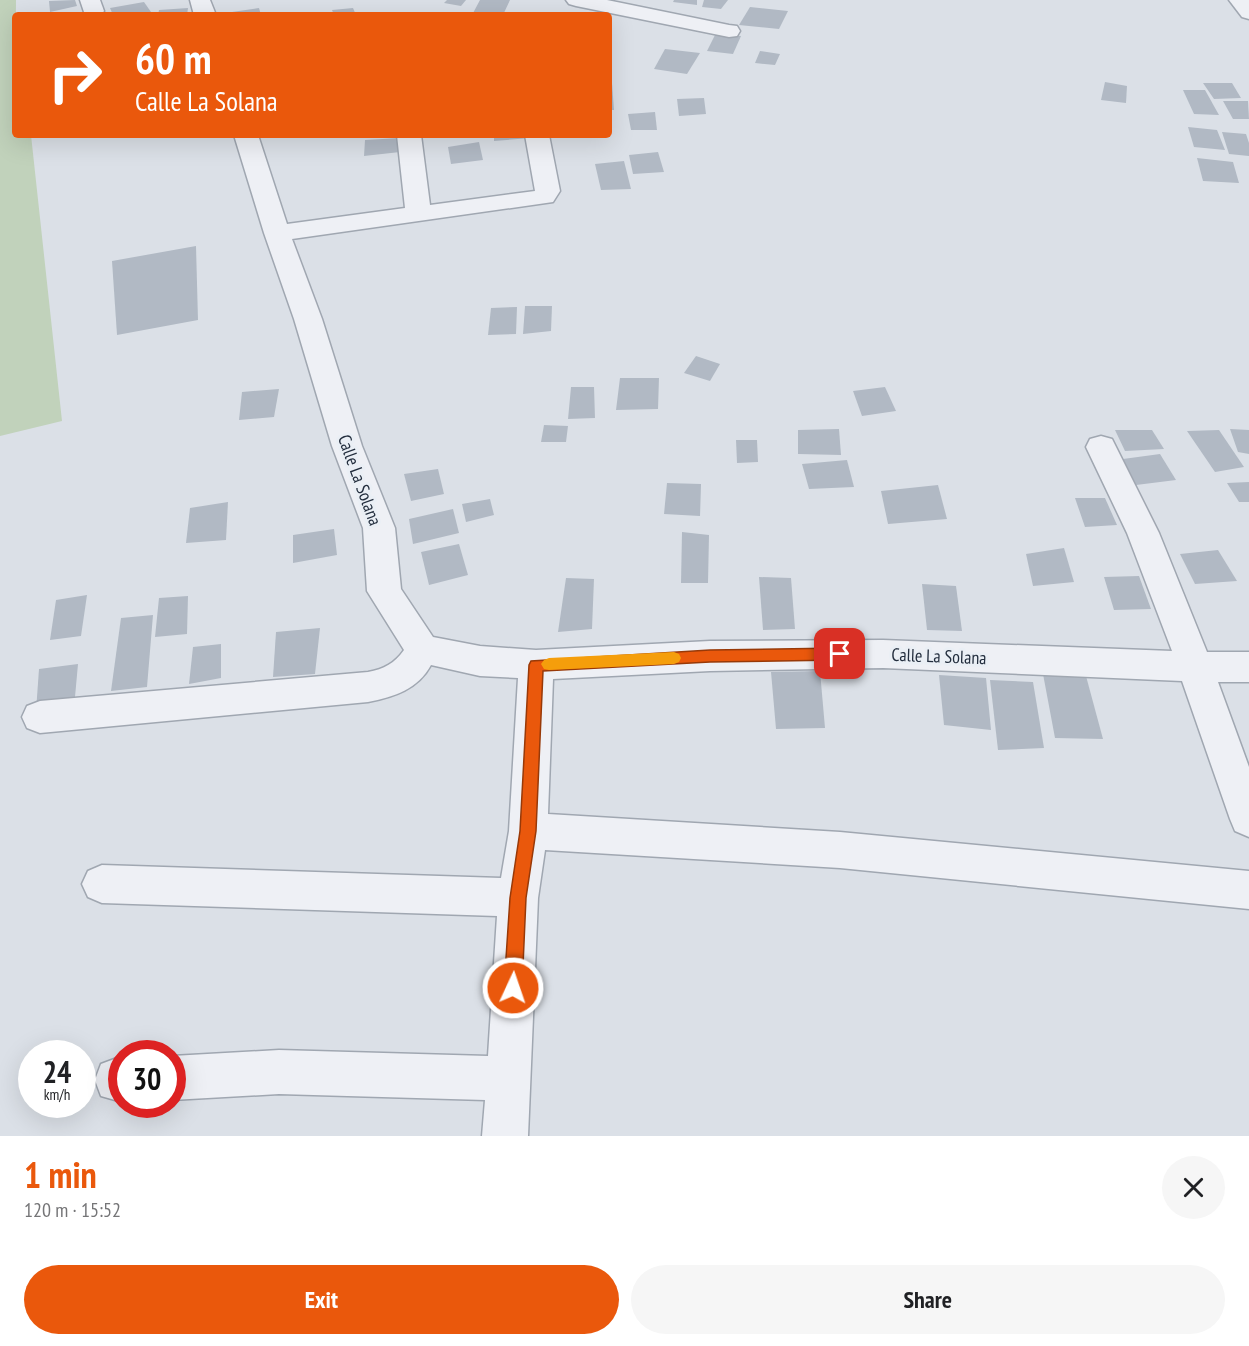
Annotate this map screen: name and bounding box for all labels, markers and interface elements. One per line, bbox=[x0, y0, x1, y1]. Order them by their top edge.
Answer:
text: 60 m bbox=[135, 31, 212, 86]
icon: right bbox=[36, 36, 114, 114]
text: Calle La Solana bbox=[135, 84, 278, 118]
street label: Calle La Solana bbox=[333, 431, 387, 529]
pin bbox=[814, 628, 865, 679]
icon: arrive bbox=[823, 637, 856, 670]
street label: Calle La Solana bbox=[891, 643, 987, 669]
position arrow bbox=[481, 956, 545, 1020]
speed limit sign: 30 bbox=[108, 1040, 186, 1118]
text: 24 bbox=[43, 1052, 71, 1091]
text: km/h bbox=[44, 1085, 70, 1104]
text: 1 min bbox=[24, 1151, 97, 1198]
button: close bbox=[1162, 1156, 1225, 1219]
text: 120 m · 15:52 bbox=[24, 1197, 121, 1223]
button: Exit bbox=[24, 1265, 619, 1334]
button: Share bbox=[631, 1265, 1225, 1334]

